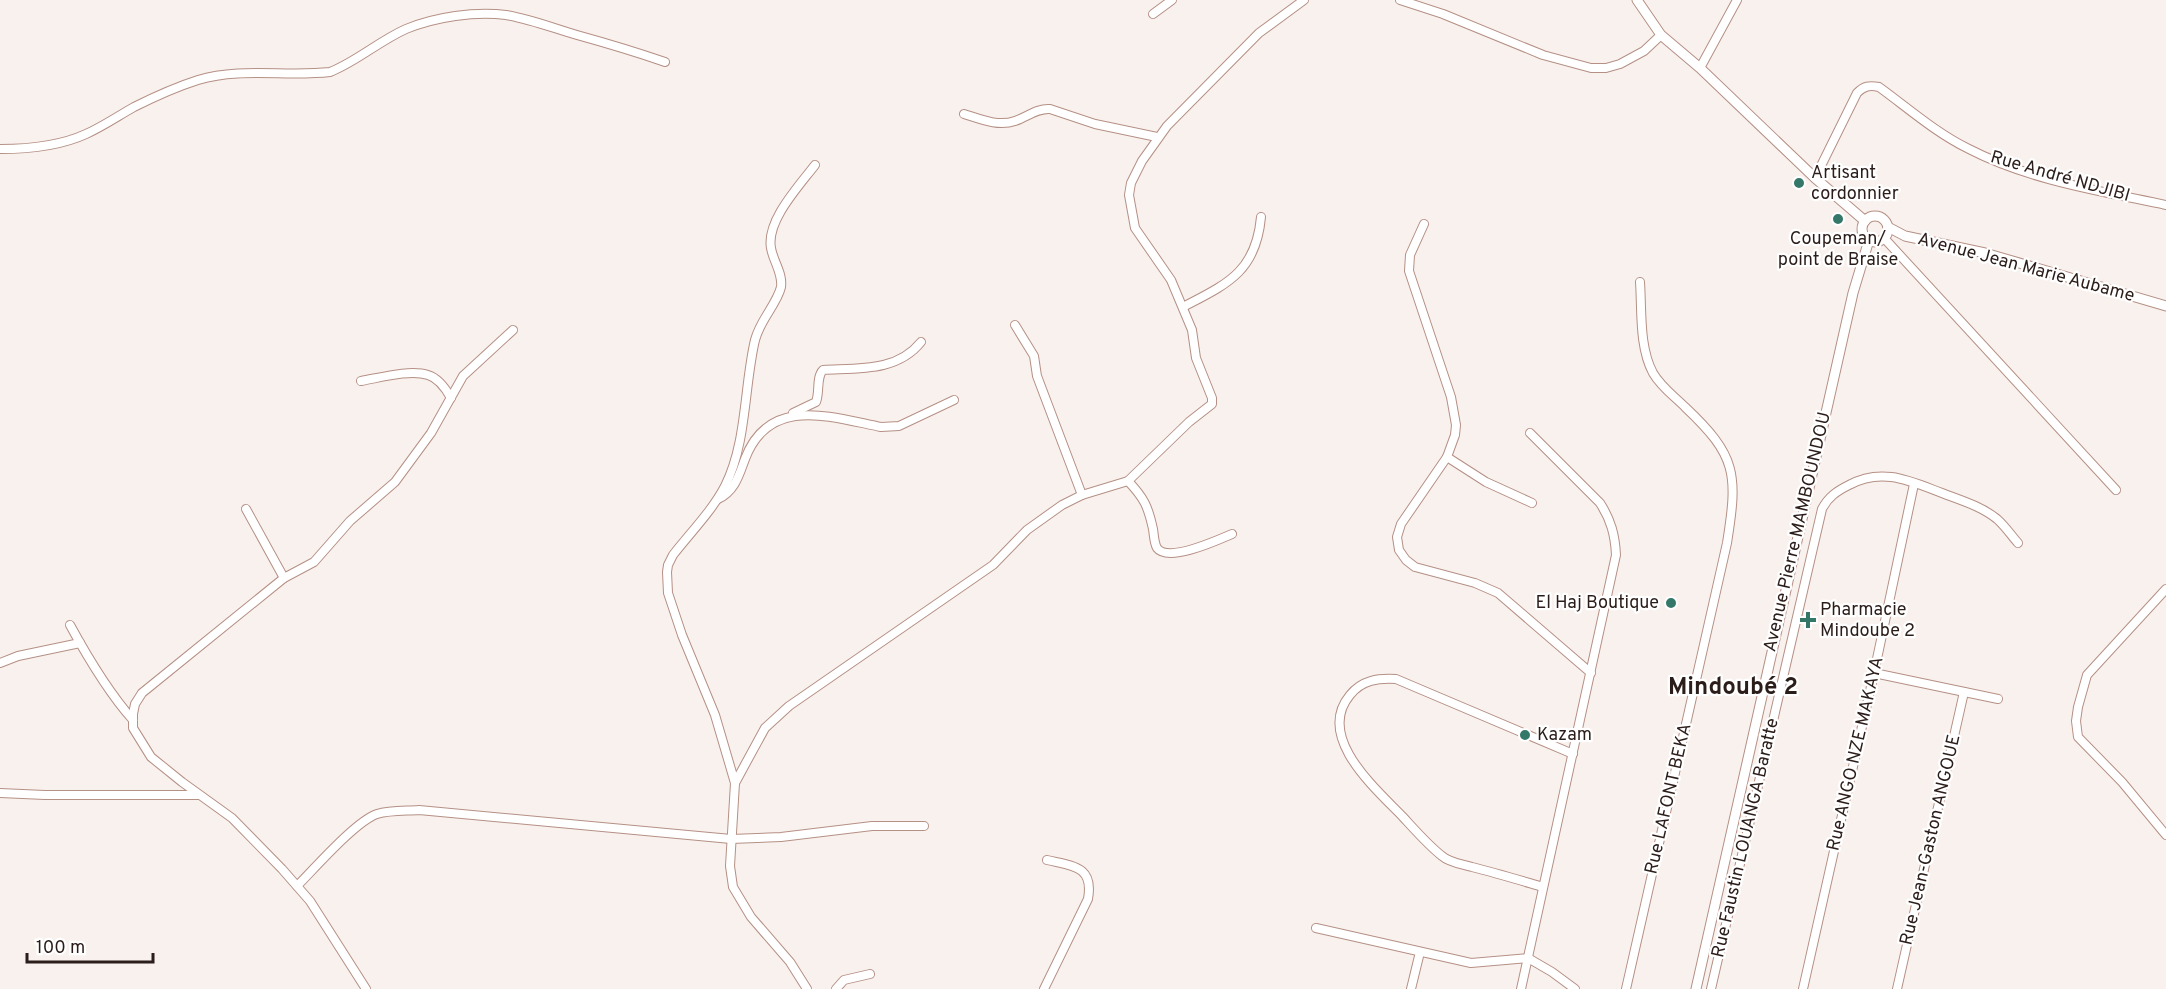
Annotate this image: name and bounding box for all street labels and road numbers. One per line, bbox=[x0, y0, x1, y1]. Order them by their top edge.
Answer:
street label: Rue André NDJIBI bbox=[1987, 146, 2133, 208]
street label: Avenue Jean Marie Aubame bbox=[1915, 228, 2137, 308]
street label: Avenue Pierre MAMBOUNDOU bbox=[1759, 410, 1837, 654]
street label: Rue ANGO NZE MAKAYA bbox=[1822, 655, 1890, 853]
street label: Rue Faustin LOUANGA Baratte bbox=[1707, 716, 1785, 960]
street label: Rue LAFONT BEKA bbox=[1640, 721, 1698, 877]
street label: Rue Jean-Gaston ANGOUE bbox=[1896, 732, 1966, 948]

